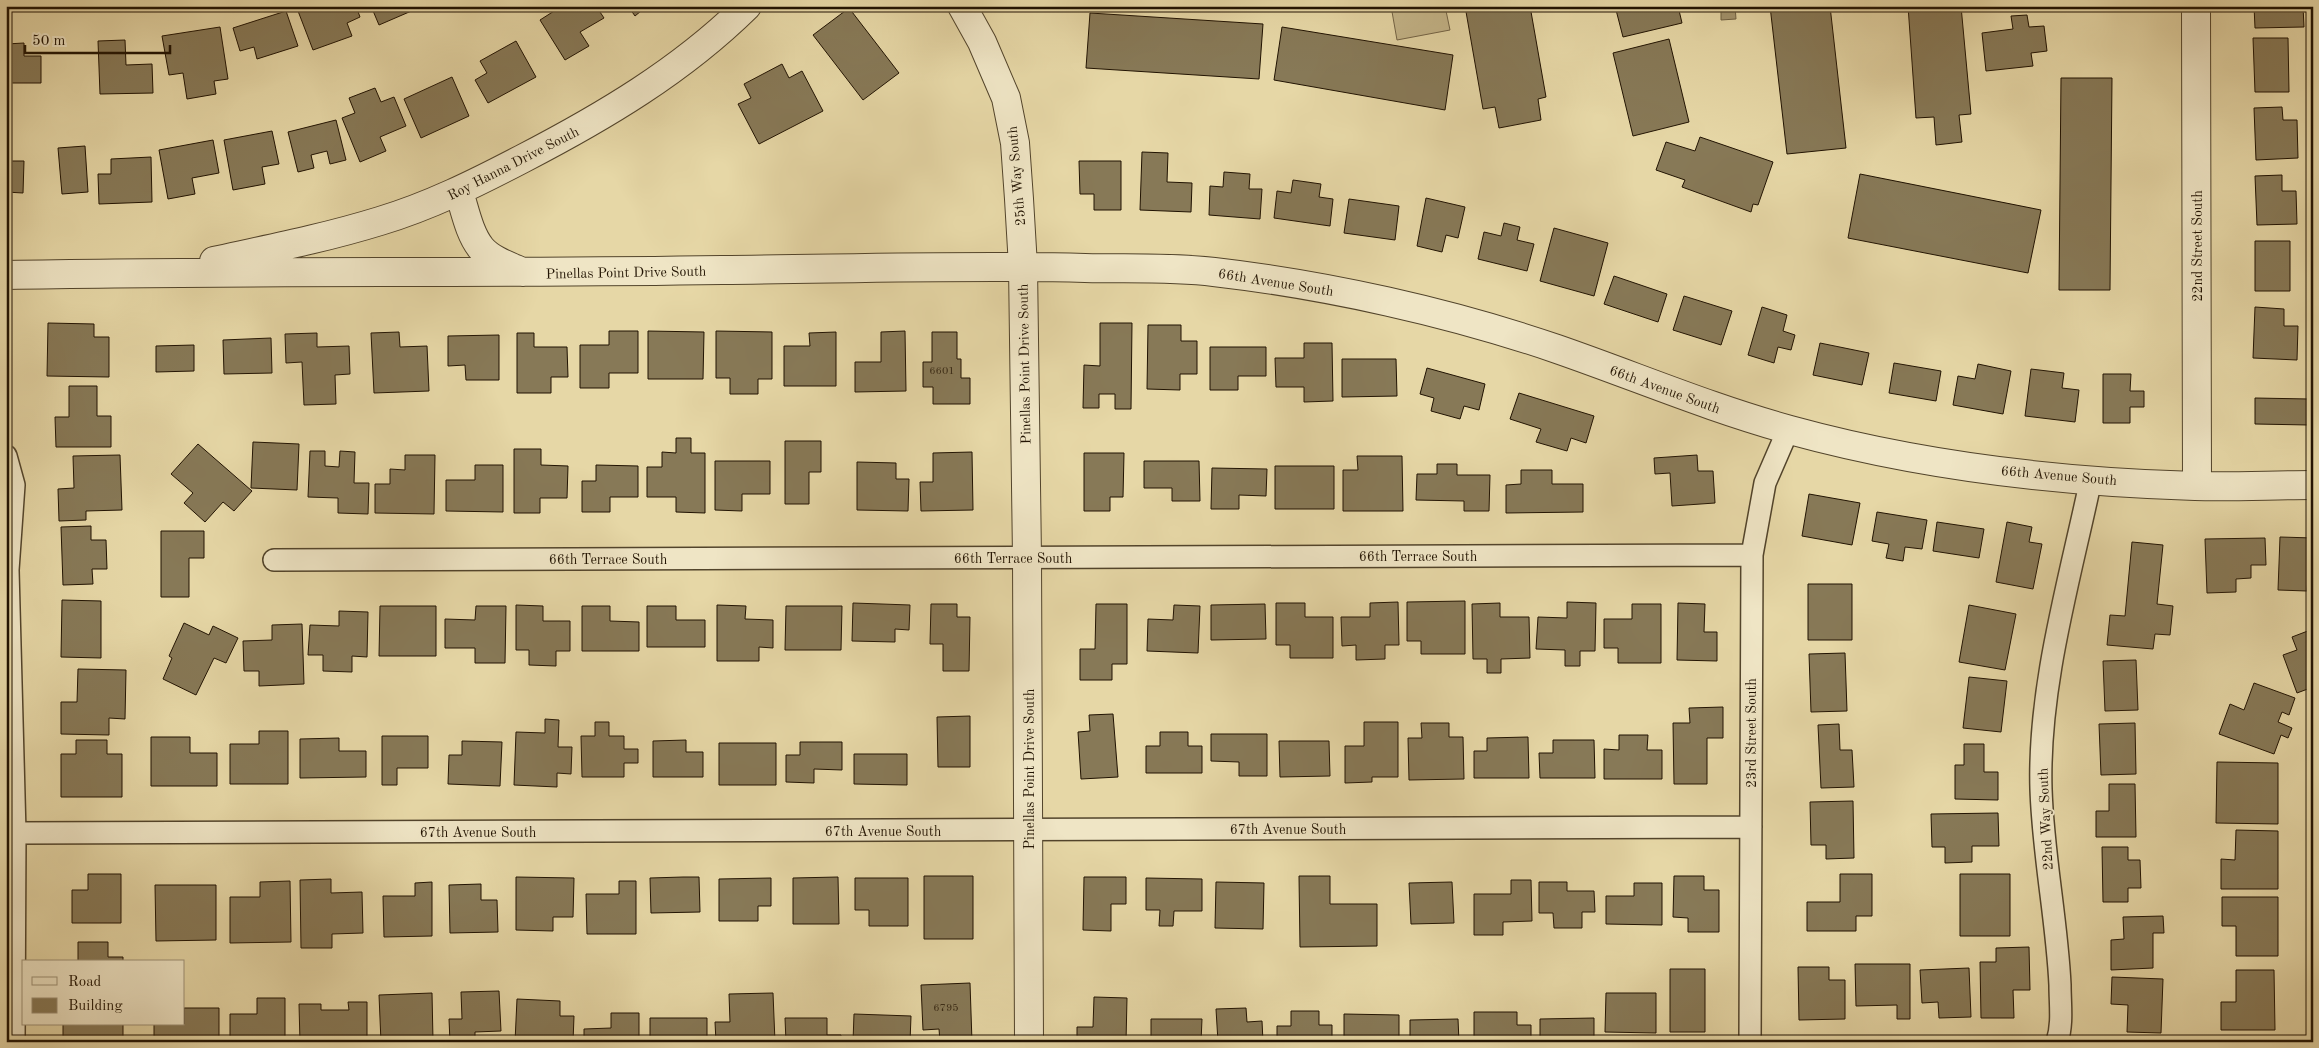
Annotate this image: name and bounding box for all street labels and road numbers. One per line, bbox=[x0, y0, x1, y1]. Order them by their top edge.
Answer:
street label: Roy Hanna Drive South bbox=[446, 124, 582, 203]
street label: 25th Way South bbox=[1006, 125, 1028, 226]
street label: 22nd Street South bbox=[2191, 190, 2205, 302]
street label: Pinellas Point Drive South bbox=[545, 265, 707, 281]
street label: 66th Avenue South bbox=[1217, 267, 1335, 299]
street label: Pinellas Point Drive South bbox=[1017, 283, 1033, 445]
street label: 66th Avenue South bbox=[1607, 363, 1722, 417]
street label: 66th Avenue South bbox=[2000, 464, 2118, 488]
street label: 66th Terrace South bbox=[1359, 550, 1478, 564]
street label: 66th Terrace South bbox=[954, 552, 1073, 566]
street label: 66th Terrace South bbox=[549, 553, 668, 567]
street label: 23rd Street South bbox=[1745, 678, 1759, 788]
street label: Pinellas Point Drive South bbox=[1023, 688, 1037, 849]
street label: 22nd Way South bbox=[2036, 767, 2056, 871]
street label: 67th Avenue South bbox=[1230, 823, 1347, 837]
street label: 67th Avenue South bbox=[825, 825, 942, 839]
street label: 67th Avenue South bbox=[420, 826, 537, 840]

